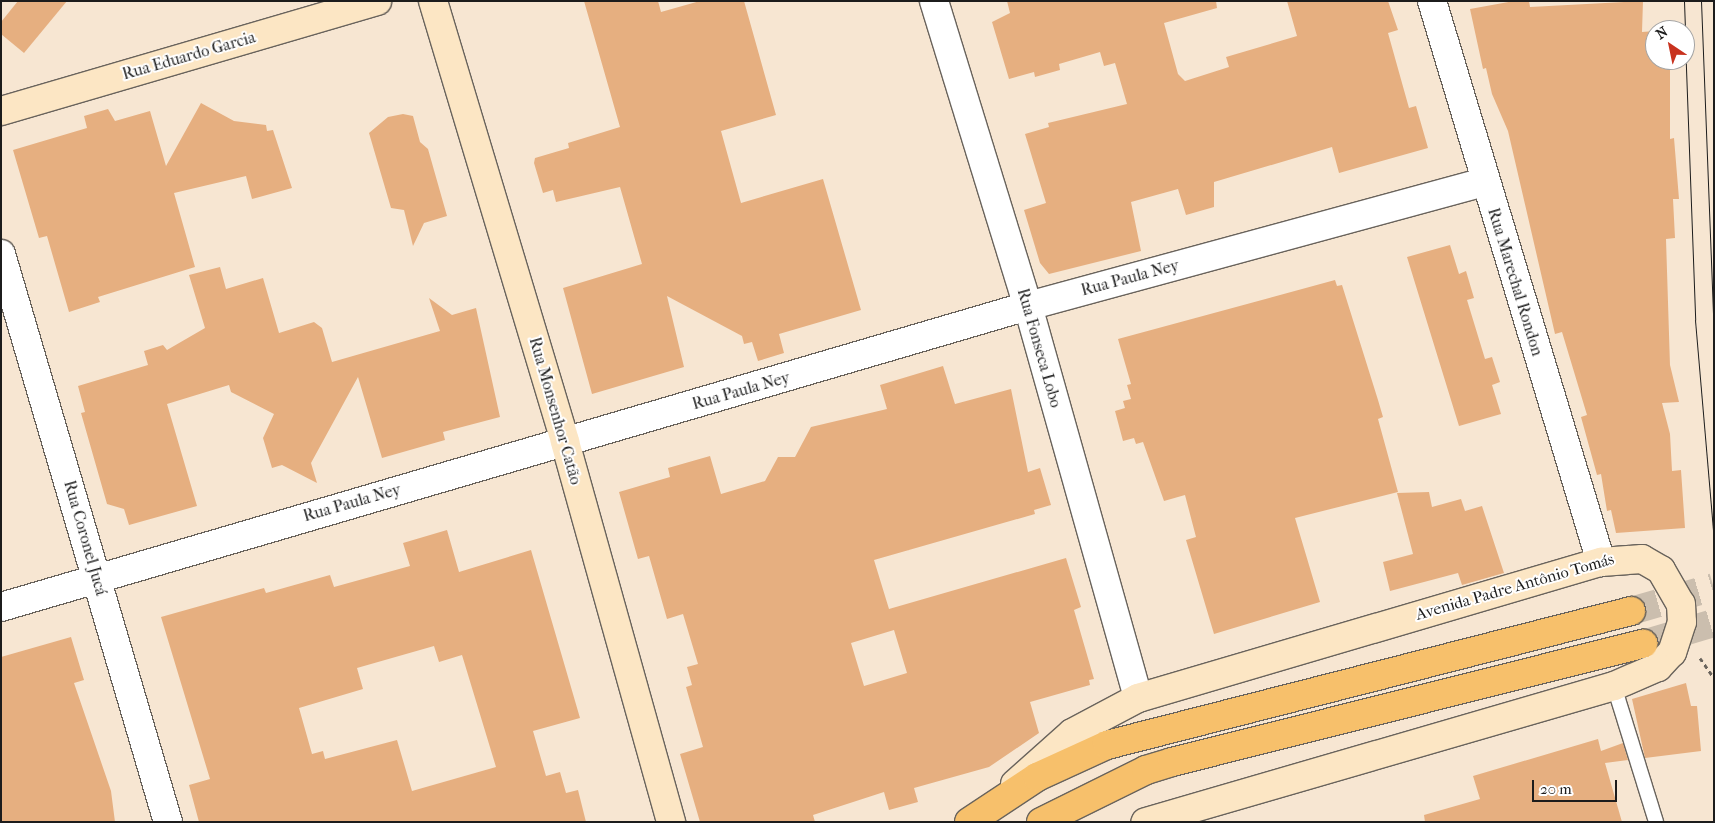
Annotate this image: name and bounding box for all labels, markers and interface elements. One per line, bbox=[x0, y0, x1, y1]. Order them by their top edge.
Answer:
north arrow bbox=[1645, 20, 1695, 70]
text: N bbox=[1653, 23, 1671, 43]
street label: Rua Eduardo Garcia bbox=[120, 28, 258, 84]
street label: Rua Marechal Rondon bbox=[1483, 206, 1547, 358]
street label: Rua Paula Ney bbox=[1079, 256, 1181, 300]
street label: Rua Fonseca Lobo bbox=[1013, 286, 1065, 410]
street label: Rua Monsenhor Catão bbox=[525, 335, 585, 487]
street label: Rua Paula Ney bbox=[690, 368, 792, 414]
street label: Rua Coronel Jucá bbox=[59, 478, 111, 598]
street label: Rua Paula Ney bbox=[301, 480, 403, 526]
street label: Avenida Padre Antônio Tomás bbox=[1414, 549, 1616, 625]
scale bar bbox=[1535, 770, 1620, 802]
text: 20 m bbox=[1540, 780, 1572, 798]

